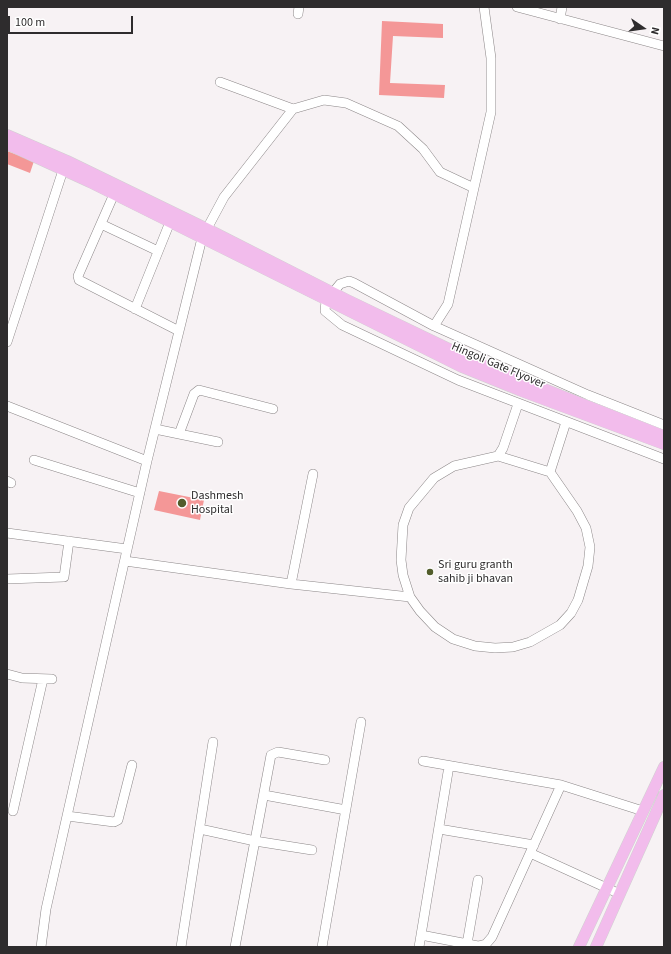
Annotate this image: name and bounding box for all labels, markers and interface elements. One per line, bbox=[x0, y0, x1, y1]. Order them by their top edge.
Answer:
scale bar bbox=[10, 8, 135, 34]
north arrow bbox=[623, 8, 663, 48]
text: 100 m bbox=[15, 14, 45, 31]
text: N bbox=[647, 26, 663, 36]
street label: Hingoli Gate Flyover bbox=[449, 340, 547, 392]
place label: Dashmesh Hospital bbox=[191, 489, 243, 517]
marker: Dashmesh Hospital bbox=[176, 497, 188, 509]
place label: Sri guru granth sahib ji bhavan bbox=[438, 558, 513, 586]
marker: Sri guru granth sahib ji bhavan bbox=[425, 567, 435, 577]

